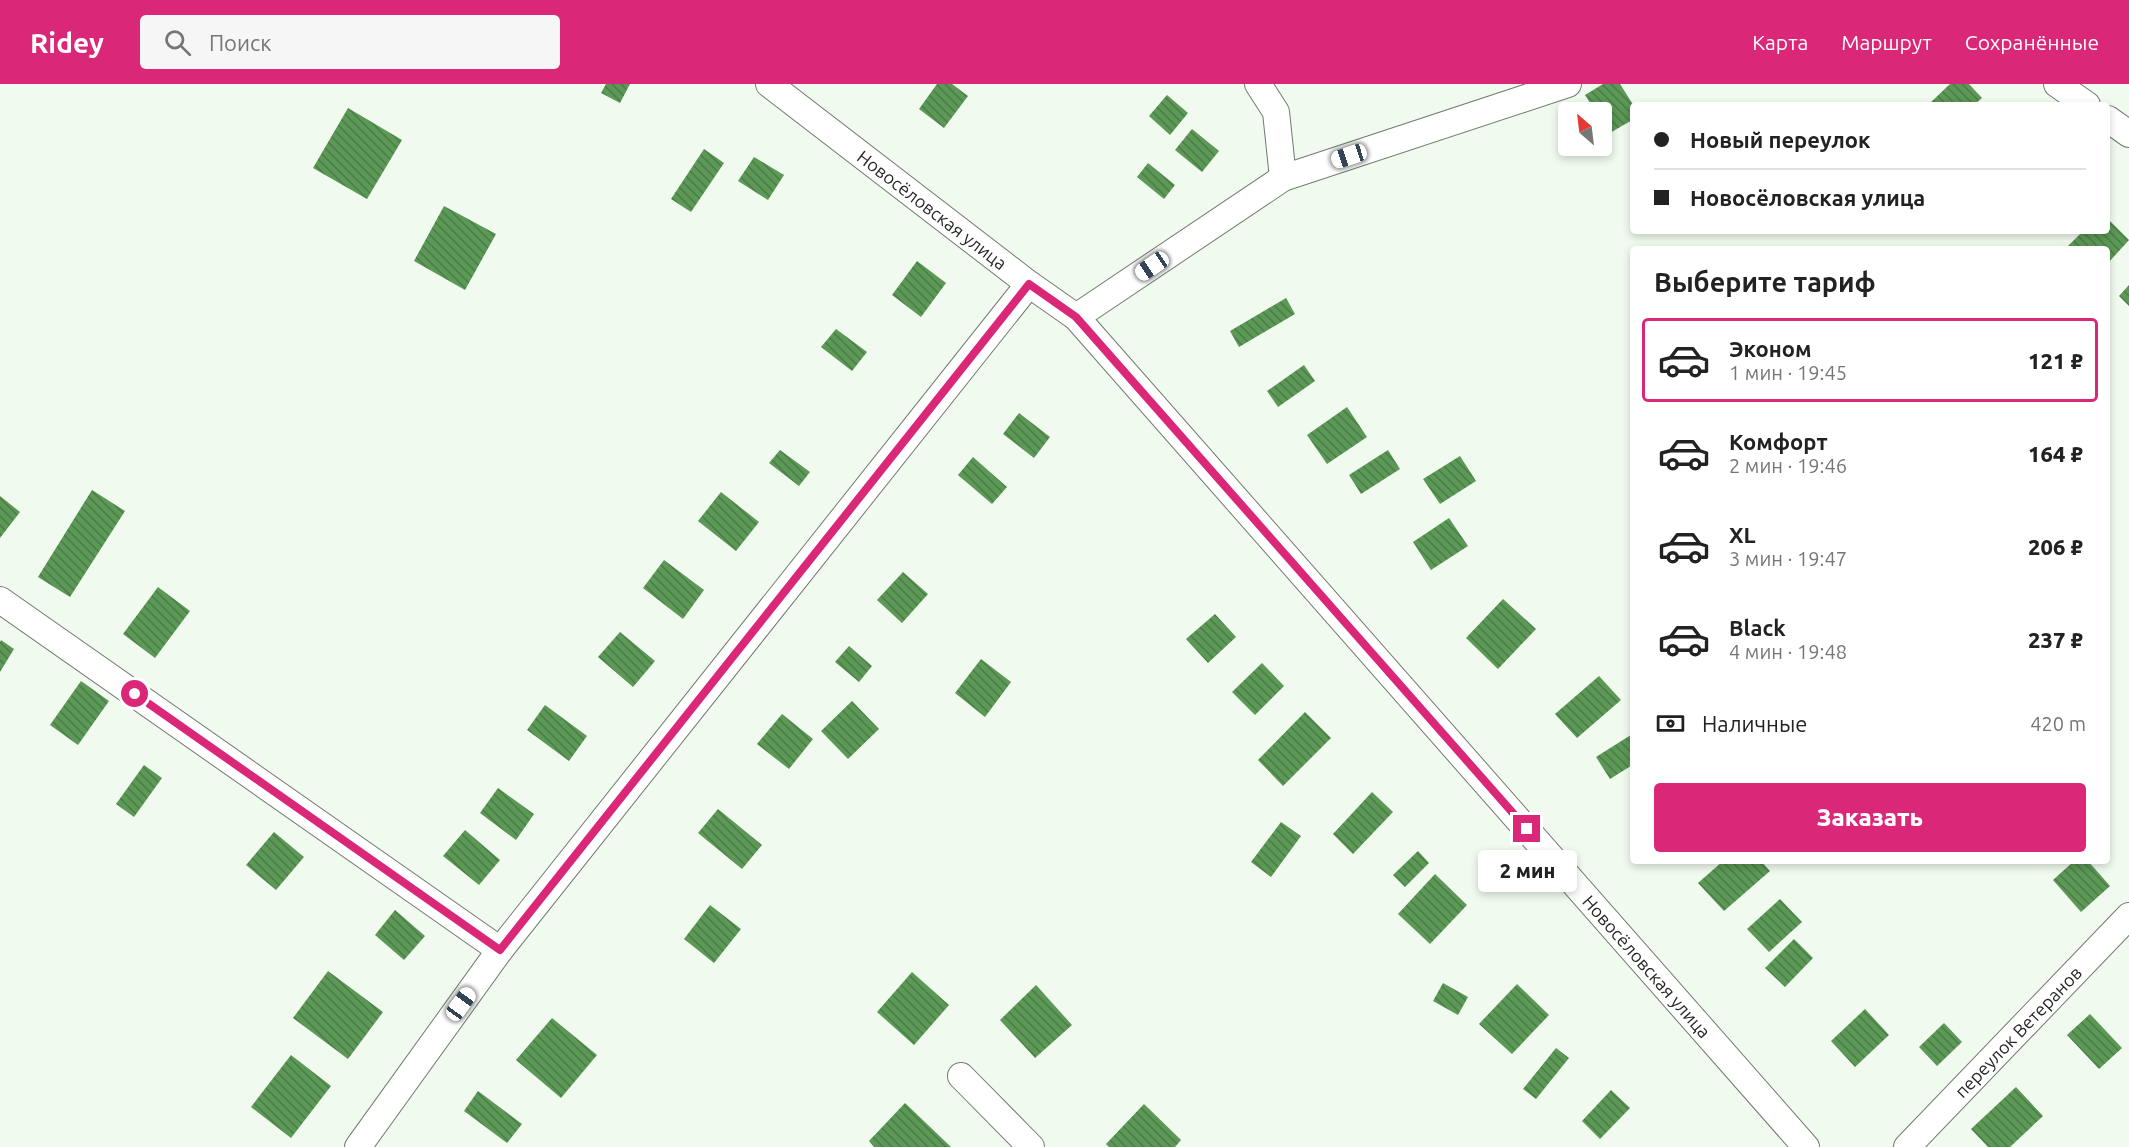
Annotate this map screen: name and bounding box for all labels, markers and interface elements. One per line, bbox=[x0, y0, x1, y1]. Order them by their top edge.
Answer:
search box bbox=[140, 15, 560, 69]
icon: search bbox=[161, 26, 194, 59]
text: Ridey bbox=[30, 27, 104, 58]
text: Поиск bbox=[209, 30, 272, 55]
text: Карта bbox=[1752, 30, 1808, 54]
text: Маршрут bbox=[1841, 30, 1932, 54]
text: Сохранённые bbox=[1965, 30, 2099, 54]
north arrow bbox=[1558, 102, 1612, 156]
map controls bbox=[1558, 102, 1612, 156]
text: Новый переулок bbox=[1690, 127, 1871, 152]
car bbox=[1329, 142, 1369, 170]
street label: Новосёловская улица bbox=[854, 146, 1011, 273]
text: Новосёловская улица bbox=[1690, 185, 1925, 210]
car bbox=[1132, 248, 1172, 284]
text: Выберите тариф bbox=[1654, 267, 1876, 297]
icon: car bbox=[1657, 333, 1711, 387]
text: Эконом bbox=[1729, 336, 1811, 361]
text: 121 ₽ bbox=[2028, 348, 2083, 373]
text: 1 мин · 19:45 bbox=[1729, 361, 1847, 384]
icon: car bbox=[1657, 426, 1711, 480]
text: Комфорт bbox=[1729, 429, 1828, 454]
text: 164 ₽ bbox=[2028, 441, 2083, 466]
text: 2 мин · 19:46 bbox=[1729, 454, 1847, 477]
icon: car bbox=[1657, 519, 1711, 573]
text: XL bbox=[1729, 522, 1756, 547]
text: 206 ₽ bbox=[2028, 534, 2083, 559]
text: 3 мин · 19:47 bbox=[1729, 547, 1847, 570]
icon: car bbox=[1657, 612, 1711, 666]
text: Black bbox=[1729, 615, 1786, 640]
text: 237 ₽ bbox=[2028, 627, 2083, 652]
text: 4 мин · 19:48 bbox=[1729, 640, 1847, 663]
route start bbox=[121, 680, 148, 707]
icon: cash bbox=[1654, 707, 1687, 740]
text: Наличные bbox=[1702, 711, 1807, 736]
text: 420 m bbox=[2030, 712, 2086, 735]
button: Заказать bbox=[1654, 783, 2086, 852]
route end bbox=[1513, 815, 1540, 842]
callout: 2 мин bbox=[1478, 850, 1576, 892]
text: 2 мин bbox=[1500, 859, 1555, 882]
street label: Новосёловская улица bbox=[1579, 891, 1715, 1041]
street label: переулок Ветеранов bbox=[1950, 962, 2085, 1101]
car bbox=[443, 984, 479, 1024]

